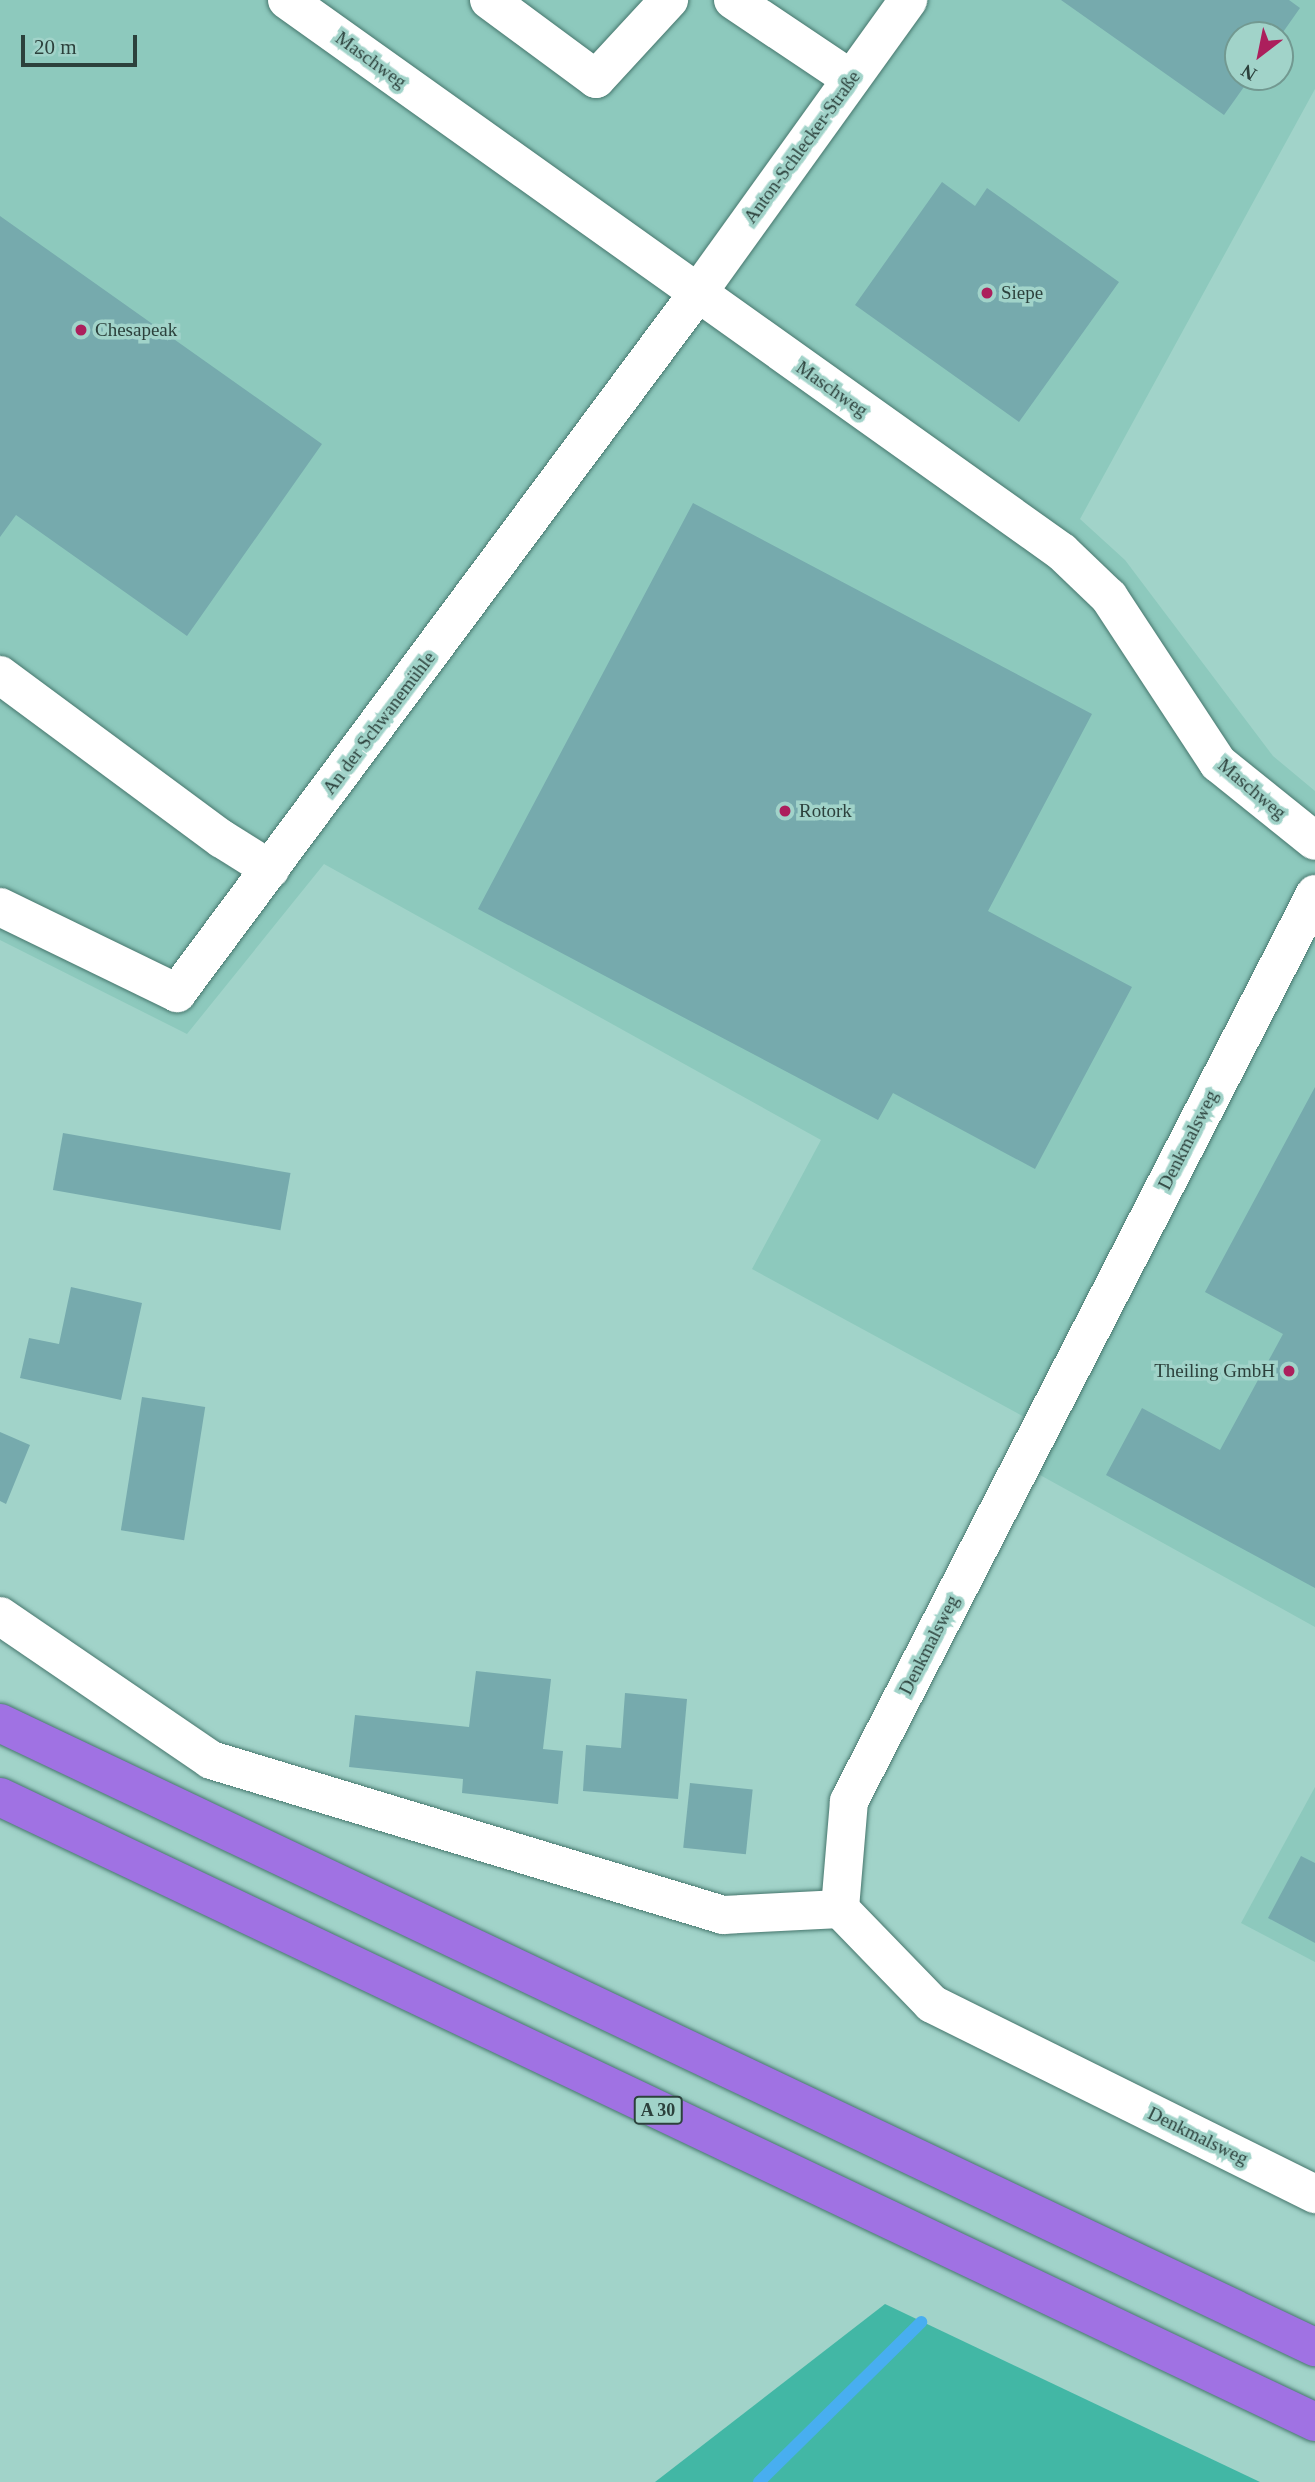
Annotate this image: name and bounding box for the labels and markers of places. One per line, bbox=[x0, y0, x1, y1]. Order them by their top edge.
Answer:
place label: Siepe bbox=[1001, 282, 1043, 304]
marker: Siepe bbox=[979, 285, 995, 301]
place label: Chesapeak bbox=[95, 319, 177, 341]
marker: Chesapeak bbox=[73, 322, 89, 338]
place label: Rotork bbox=[799, 800, 852, 822]
marker: Rotork bbox=[777, 803, 793, 819]
place label: Theiling GmbH bbox=[1154, 1360, 1275, 1382]
marker: Theiling GmbH bbox=[1281, 1363, 1297, 1379]

